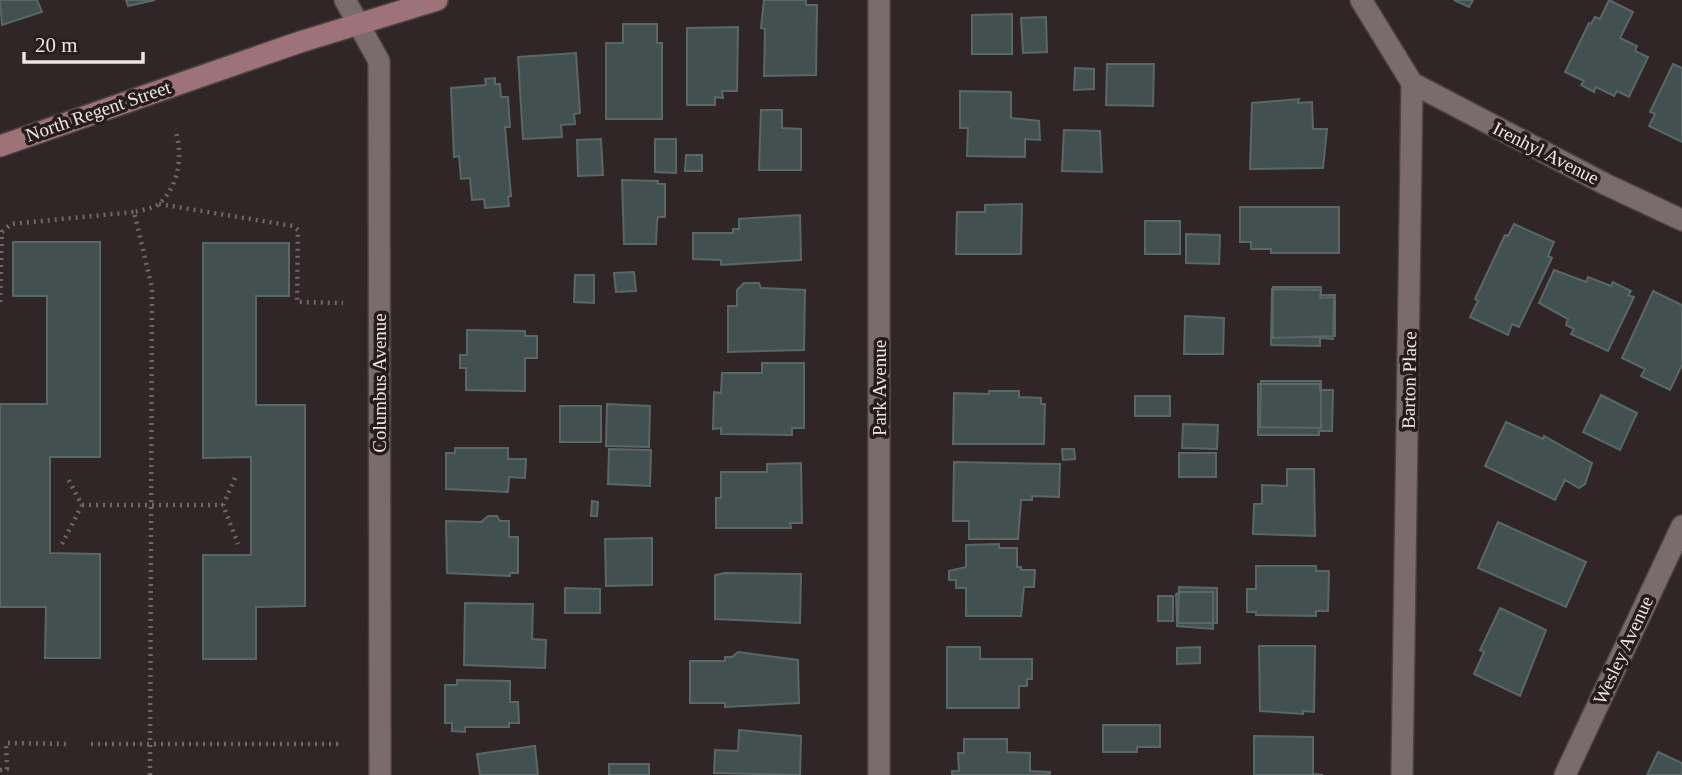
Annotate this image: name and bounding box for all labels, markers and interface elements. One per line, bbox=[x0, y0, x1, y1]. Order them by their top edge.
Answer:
scale bar bbox=[24, 21, 144, 65]
text: 20 m bbox=[35, 33, 78, 57]
street label: North Regent Street bbox=[23, 76, 174, 146]
street label: Irenhyl Avenue bbox=[1489, 117, 1603, 189]
street label: Columbus Avenue bbox=[369, 313, 390, 453]
street label: Barton Place bbox=[1398, 331, 1420, 429]
street label: Park Avenue bbox=[869, 340, 890, 436]
street label: Wesley Avenue bbox=[1589, 593, 1657, 707]

